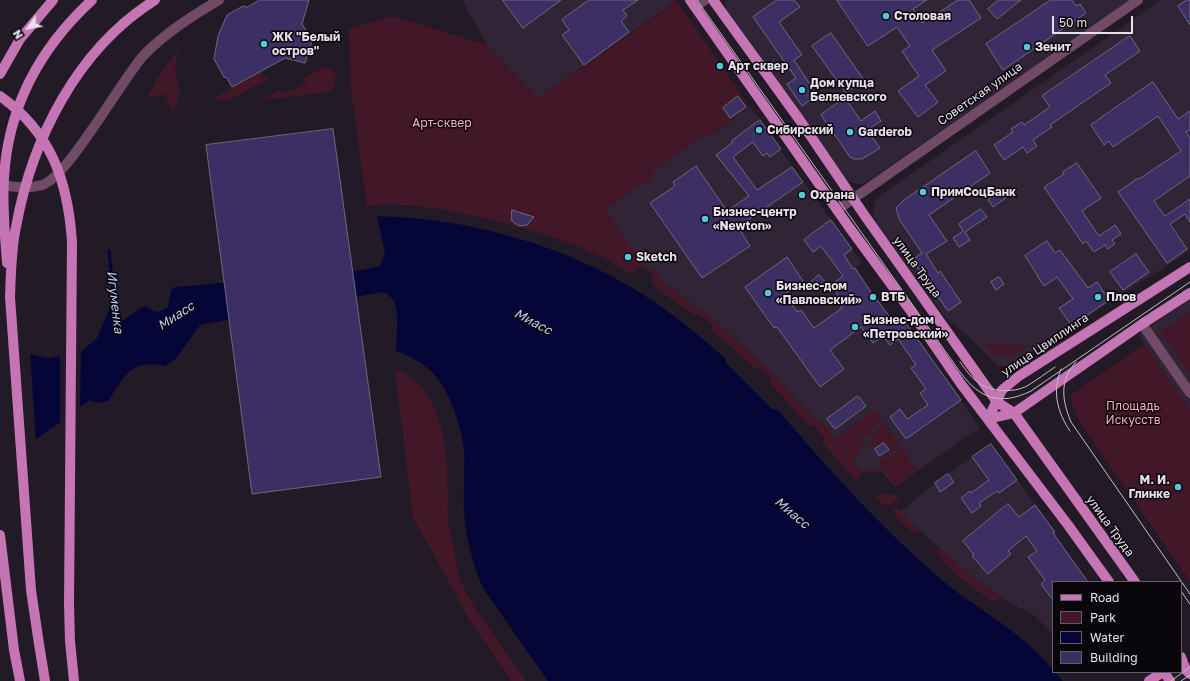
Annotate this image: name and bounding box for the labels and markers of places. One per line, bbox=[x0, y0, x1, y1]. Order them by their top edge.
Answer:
place label: Столовая bbox=[894, 9, 951, 23]
marker: Столовая bbox=[881, 11, 891, 21]
place label: ЖК "Белый остров" bbox=[272, 30, 340, 58]
marker: ЖК "Белый остров" bbox=[259, 39, 269, 49]
place label: Зенит bbox=[1035, 40, 1071, 54]
marker: Зенит bbox=[1022, 42, 1032, 52]
place label: Арт сквер bbox=[728, 59, 788, 73]
marker: Арт сквер bbox=[715, 61, 725, 71]
place label: Дом купца Беляевского bbox=[810, 76, 887, 104]
marker: Дом купца Беляевского bbox=[797, 85, 807, 95]
place label: Сибирский bbox=[767, 123, 833, 137]
marker: Сибирский bbox=[754, 125, 764, 135]
place label: Garderob bbox=[858, 125, 912, 139]
marker: Garderob bbox=[845, 127, 855, 137]
place label: ПримСоцБанк bbox=[931, 185, 1016, 199]
marker: ПримСоцБанк bbox=[918, 187, 928, 197]
place label: Охрана bbox=[810, 188, 855, 202]
marker: Охрана bbox=[797, 190, 807, 200]
place label: Бизнес-центр «Newton» bbox=[713, 205, 797, 233]
marker: Бизнес-центр «Newton» bbox=[700, 214, 710, 224]
place label: Sketch bbox=[636, 250, 677, 264]
marker: Sketch bbox=[623, 252, 633, 262]
place label: Бизнес-дом «Павловский» bbox=[776, 279, 862, 307]
marker: Бизнес-дом «Павловский» bbox=[763, 288, 773, 298]
place label: ВТБ bbox=[881, 290, 905, 304]
place label: Плов bbox=[1106, 290, 1136, 304]
marker: ВТБ bbox=[868, 292, 878, 302]
marker: Плов bbox=[1093, 292, 1103, 302]
place label: Бизнес-дом «Петровский» bbox=[863, 313, 948, 341]
marker: Бизнес-дом «Петровский» bbox=[850, 322, 860, 332]
place label: М. И. Глинке bbox=[1129, 473, 1170, 501]
marker: М. И. Глинке bbox=[1173, 482, 1183, 492]

